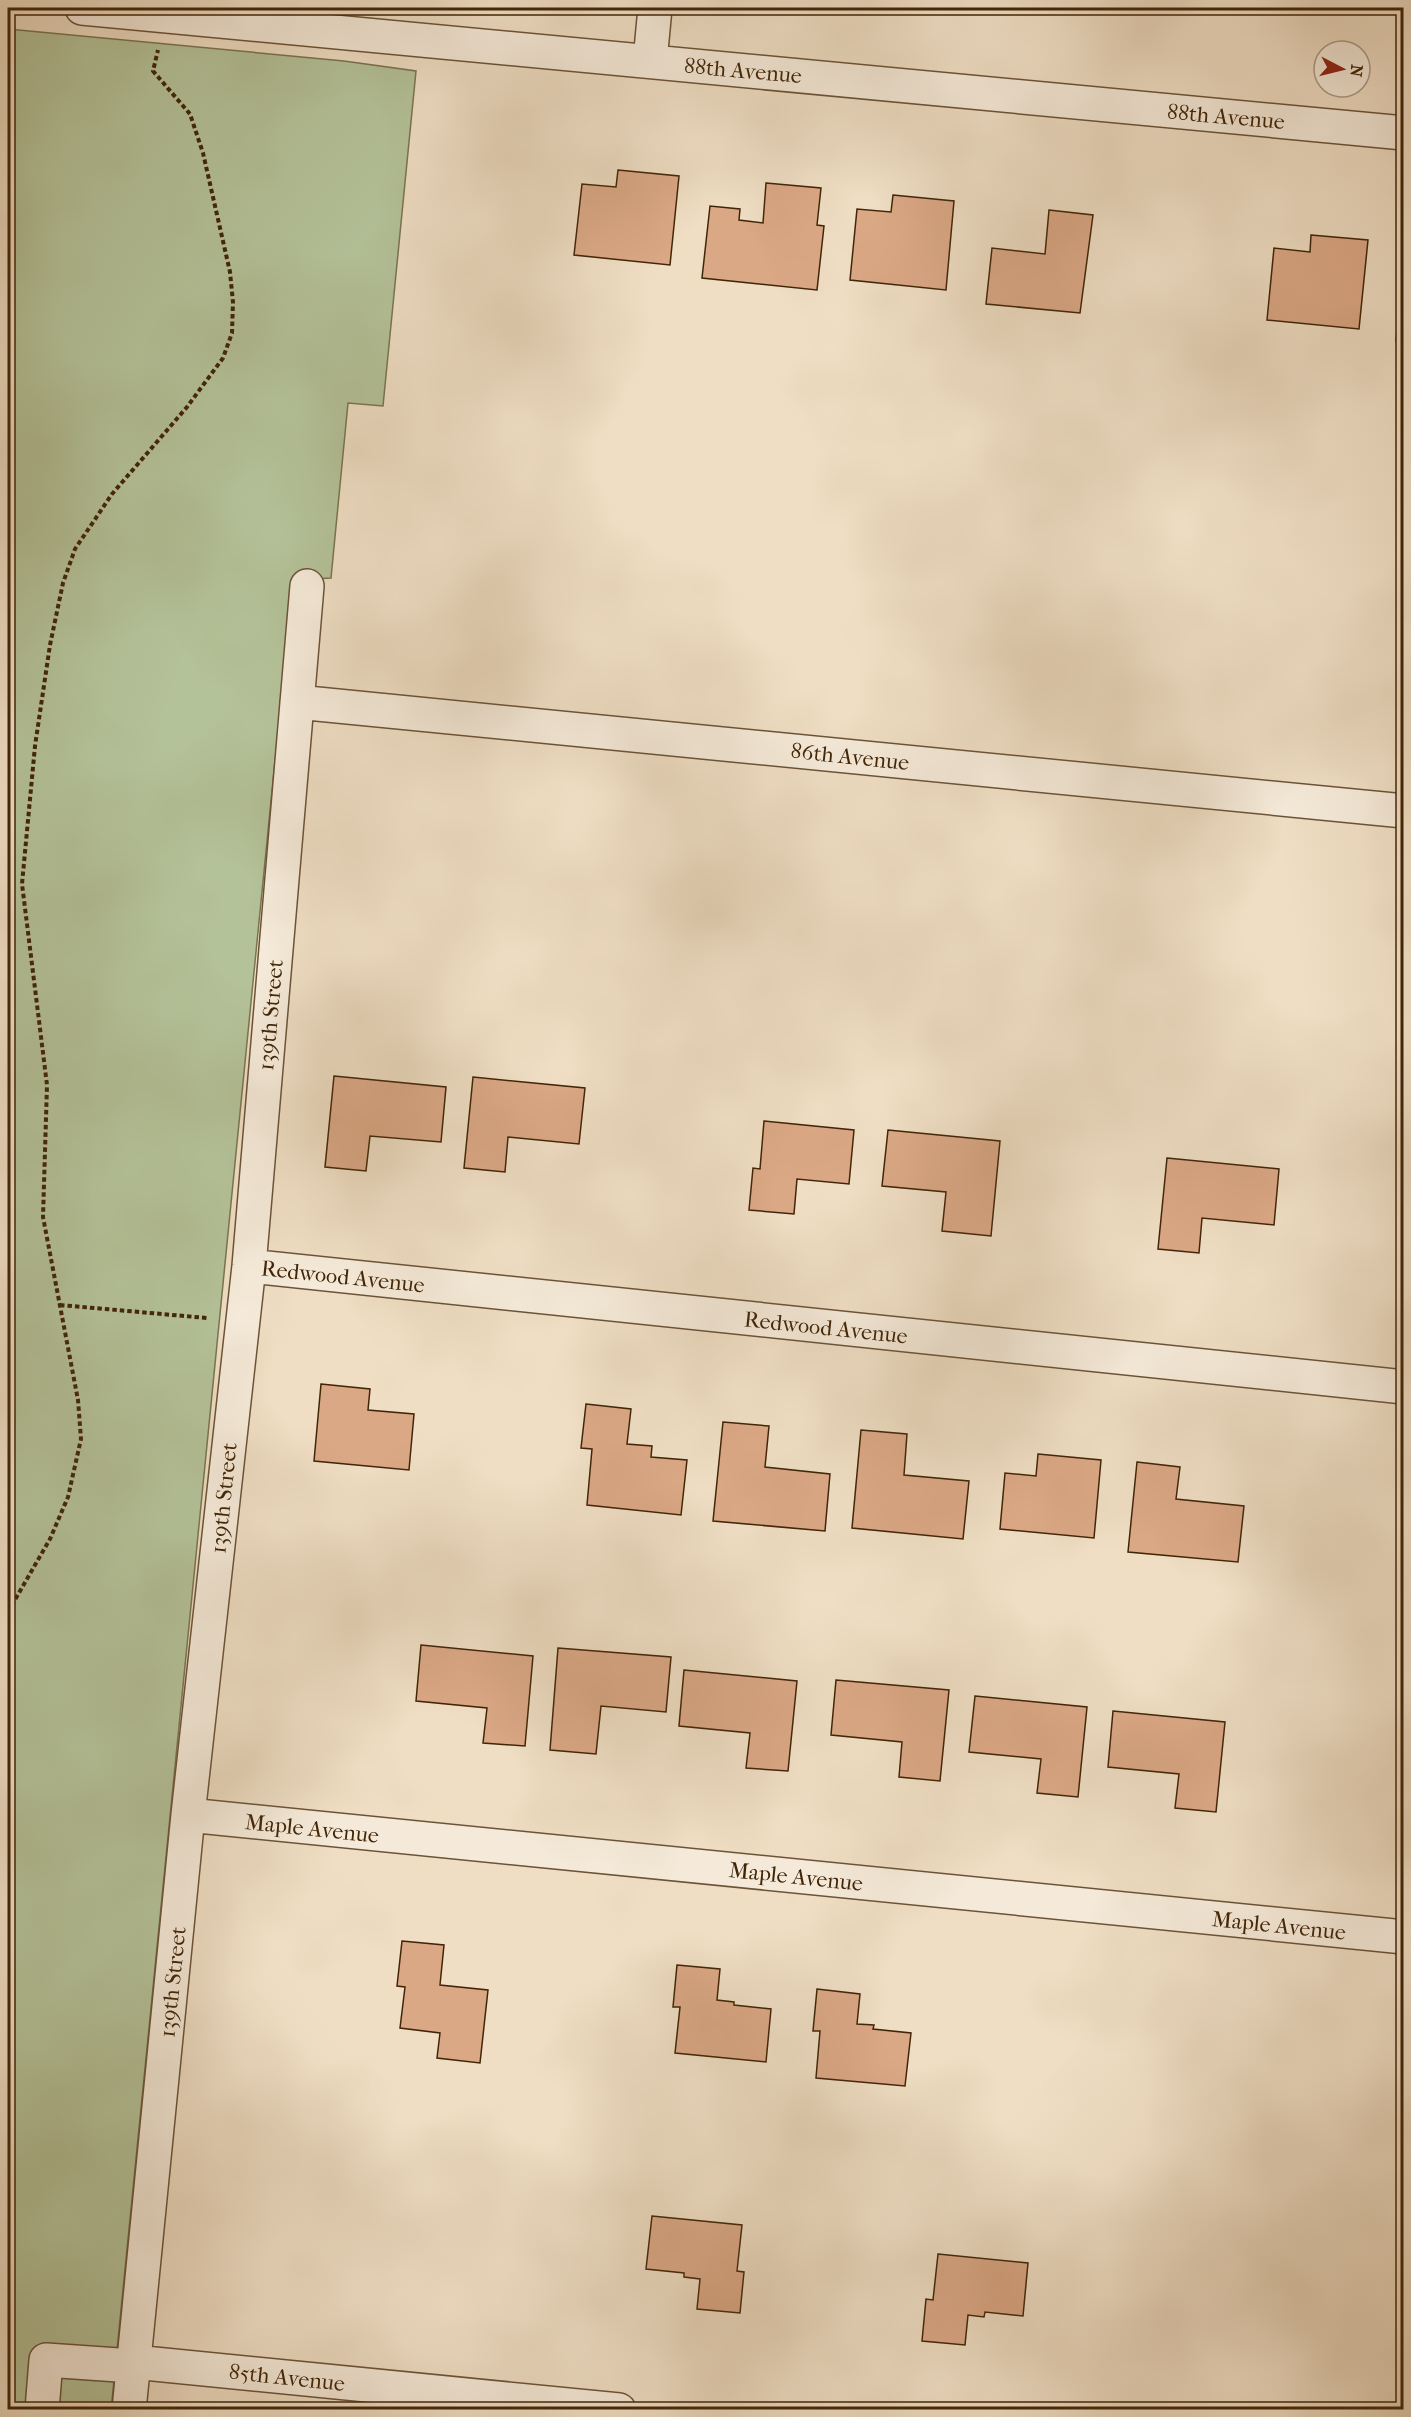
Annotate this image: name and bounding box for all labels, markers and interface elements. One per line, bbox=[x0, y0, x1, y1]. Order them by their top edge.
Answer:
north arrow bbox=[1312, 39, 1372, 99]
street label: 88th Avenue bbox=[683, 53, 803, 89]
text: N bbox=[1346, 64, 1367, 79]
street label: 88th Avenue bbox=[1166, 99, 1286, 135]
street label: 86th Avenue bbox=[789, 738, 910, 776]
street label: 139th Street bbox=[253, 958, 289, 1072]
street label: Redwood Avenue bbox=[260, 1255, 426, 1299]
street label: Redwood Avenue bbox=[743, 1306, 909, 1350]
street label: 139th Street bbox=[205, 1441, 243, 1555]
street label: Maple Avenue bbox=[244, 1809, 380, 1849]
street label: Maple Avenue bbox=[728, 1857, 864, 1897]
street label: Maple Avenue bbox=[1211, 1906, 1347, 1946]
street label: 139th Street bbox=[154, 1925, 192, 2039]
street label: 85th Avenue bbox=[228, 2359, 346, 2397]

